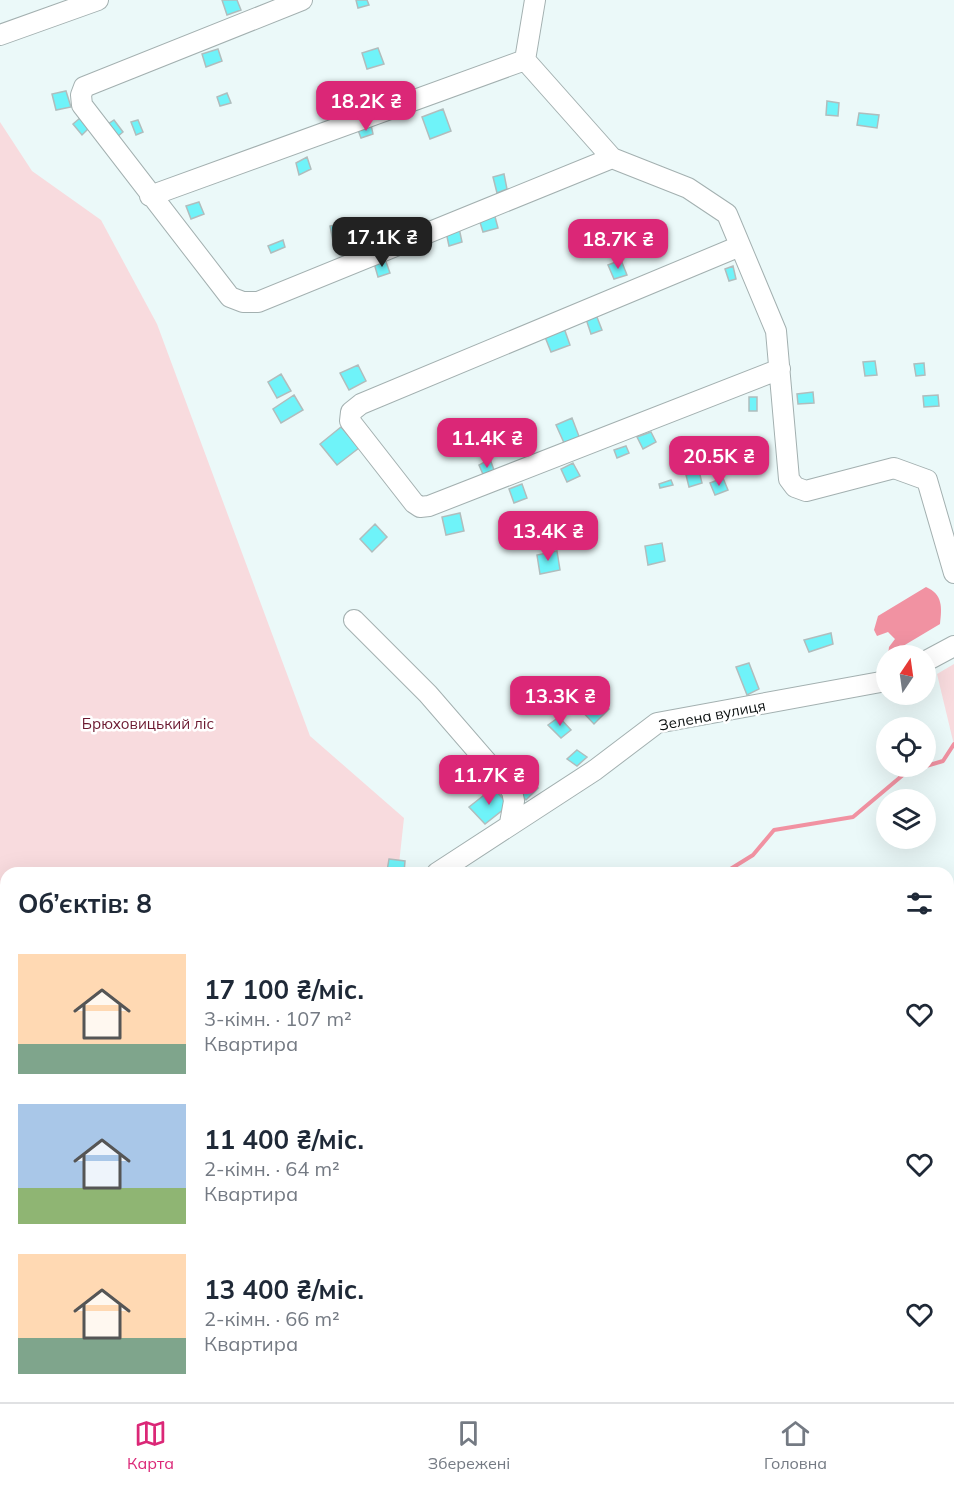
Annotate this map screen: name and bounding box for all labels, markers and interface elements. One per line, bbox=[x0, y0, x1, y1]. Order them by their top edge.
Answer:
pin: 18.2K ₴ bbox=[311, 81, 421, 132]
text: 18.2K ₴ bbox=[330, 88, 402, 113]
pin: 17.1K ₴ bbox=[327, 217, 437, 268]
pin: 18.7K ₴ bbox=[563, 219, 673, 270]
text: 17.1K ₴ bbox=[346, 224, 418, 249]
text: 18.7K ₴ bbox=[582, 226, 654, 251]
pin: 11.4K ₴ bbox=[432, 418, 542, 469]
text: 11.4K ₴ bbox=[451, 425, 523, 450]
pin: 20.5K ₴ bbox=[664, 436, 774, 487]
text: 20.5K ₴ bbox=[683, 443, 755, 468]
pin: 13.4K ₴ bbox=[493, 511, 603, 562]
text: 13.4K ₴ bbox=[512, 518, 584, 543]
north arrow bbox=[876, 645, 936, 705]
map controls bbox=[876, 645, 936, 849]
pin: 13.3K ₴ bbox=[505, 676, 615, 727]
text: 13.3K ₴ bbox=[524, 683, 596, 708]
street label: Зелена вулиця bbox=[657, 695, 767, 735]
park label: Брюховицький ліс bbox=[82, 714, 214, 733]
button: locate bbox=[876, 717, 936, 777]
pin: 11.7K ₴ bbox=[434, 755, 544, 806]
text: 11.7K ₴ bbox=[453, 762, 525, 787]
button: layers bbox=[876, 789, 936, 849]
text: Об’єктів: 8 bbox=[18, 887, 152, 920]
icon: filters bbox=[903, 887, 936, 920]
text: 17 100 ₴/міс. bbox=[204, 973, 364, 1006]
icon: home bbox=[66, 978, 138, 1050]
icon: heart bbox=[903, 998, 936, 1031]
text: 3-кімн. · 107 m² bbox=[204, 1006, 352, 1031]
text: Квартира bbox=[204, 1031, 298, 1056]
text: 11 400 ₴/міс. bbox=[204, 1123, 364, 1156]
icon: home bbox=[66, 1128, 138, 1200]
icon: heart bbox=[903, 1148, 936, 1181]
text: 2-кімн. · 64 m² bbox=[204, 1156, 340, 1181]
text: Квартира bbox=[204, 1181, 298, 1206]
text: 13 400 ₴/міс. bbox=[204, 1273, 364, 1306]
icon: home bbox=[66, 1278, 138, 1350]
icon: heart bbox=[903, 1298, 936, 1331]
text: 2-кімн. · 66 m² bbox=[204, 1306, 340, 1331]
text: Квартира bbox=[204, 1331, 298, 1356]
tab: Карта bbox=[127, 1417, 174, 1473]
tab: Збережені bbox=[428, 1417, 510, 1473]
tab: Головна bbox=[764, 1417, 827, 1473]

